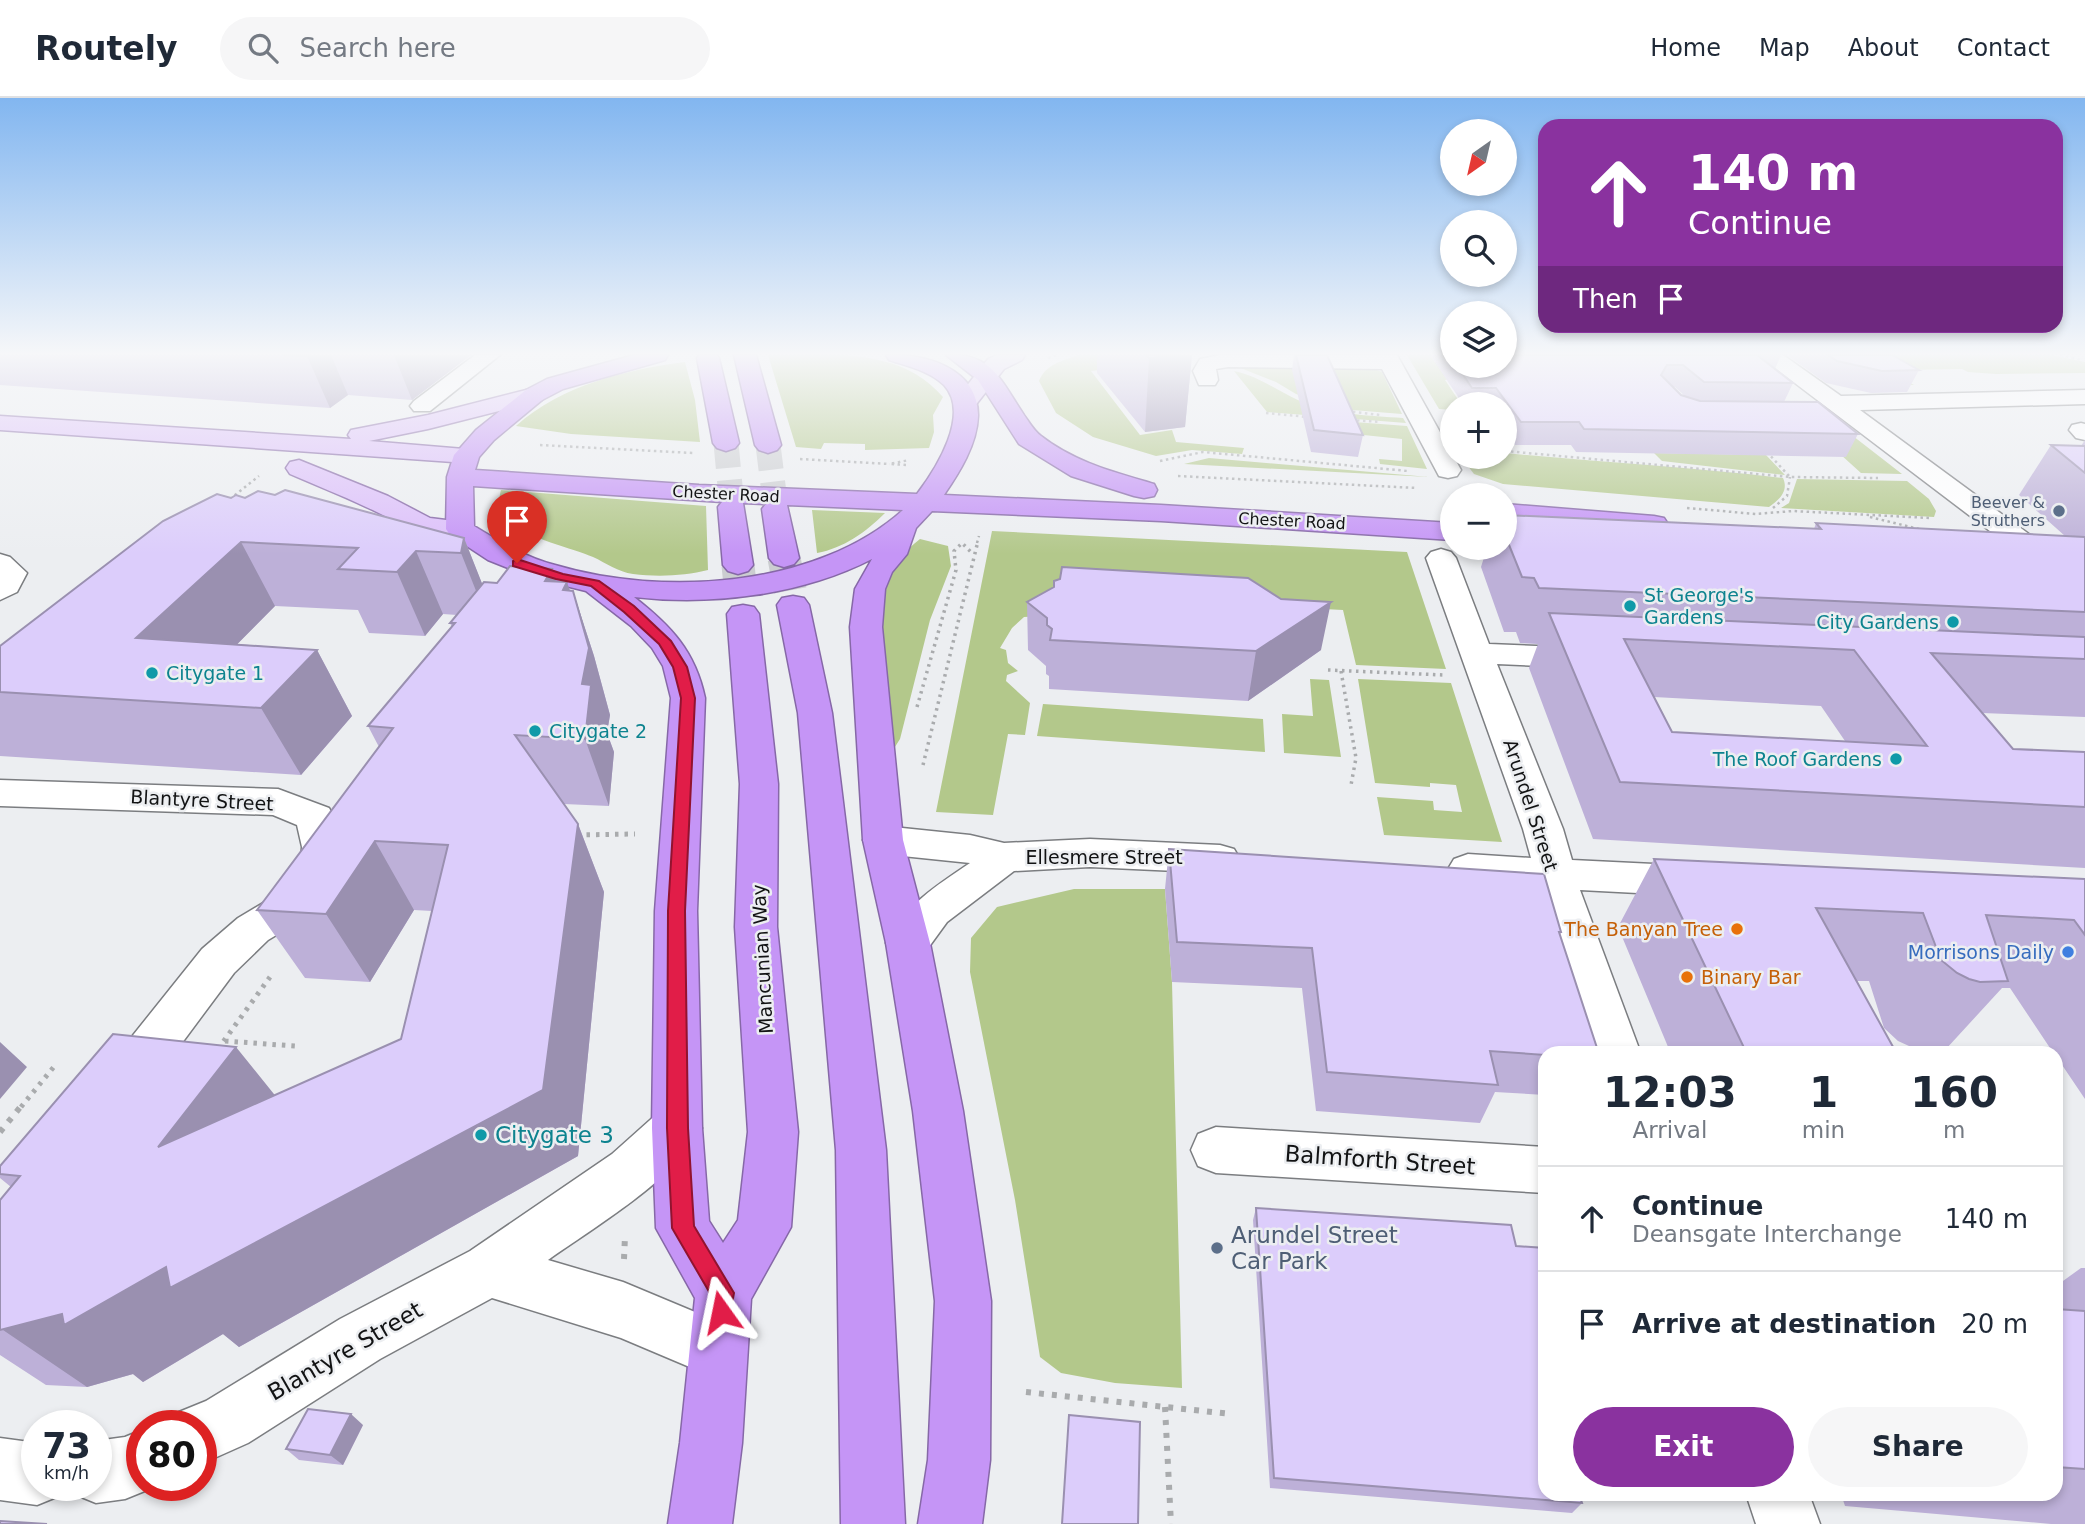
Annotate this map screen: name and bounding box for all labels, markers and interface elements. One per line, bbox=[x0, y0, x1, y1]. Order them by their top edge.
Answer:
search box bbox=[220, 17, 710, 80]
text: Routely bbox=[35, 29, 178, 68]
icon: search bbox=[244, 29, 282, 67]
text: Search here bbox=[300, 33, 456, 63]
text: Home bbox=[1650, 34, 1721, 62]
text: Map bbox=[1759, 34, 1810, 62]
text: About bbox=[1848, 34, 1919, 62]
text: Contact bbox=[1957, 34, 2050, 62]
north arrow bbox=[1440, 119, 1517, 196]
map controls bbox=[1440, 119, 1517, 560]
text: 140 m bbox=[1688, 145, 1858, 202]
icon: ahead bbox=[1573, 147, 1664, 238]
text: Continue bbox=[1688, 204, 1832, 242]
button: search bbox=[1440, 210, 1517, 287]
icon: arrive bbox=[1652, 280, 1690, 318]
text: Then bbox=[1573, 284, 1638, 314]
button: layers bbox=[1440, 301, 1517, 378]
button: + bbox=[1440, 392, 1517, 469]
street label: Chester Road bbox=[672, 482, 780, 506]
button: − bbox=[1440, 483, 1517, 560]
pin bbox=[487, 491, 547, 563]
place label: Beever & Struthers bbox=[1971, 493, 2045, 530]
icon: arrive bbox=[498, 502, 536, 540]
marker: Beever & Struthers bbox=[2051, 503, 2067, 519]
street label: Chester Road bbox=[1238, 509, 1346, 533]
place label: St George's Gardens bbox=[1644, 584, 1754, 628]
marker: St George's Gardens bbox=[1622, 598, 1638, 614]
place label: City Gardens bbox=[1816, 611, 1939, 633]
marker: City Gardens bbox=[1945, 614, 1961, 630]
place label: Citygate 1 bbox=[166, 662, 264, 684]
marker: Citygate 1 bbox=[144, 665, 160, 681]
place label: Citygate 2 bbox=[549, 720, 647, 742]
marker: Citygate 2 bbox=[527, 723, 543, 739]
street label: Arundel Street bbox=[1499, 736, 1563, 874]
place label: The Roof Gardens bbox=[1712, 748, 1882, 770]
marker: The Roof Gardens bbox=[1888, 751, 1904, 767]
street label: Blantyre Street bbox=[130, 785, 274, 815]
street label: Ellesmere Street bbox=[1025, 846, 1183, 868]
street label: Mancunian Way bbox=[747, 883, 777, 1035]
place label: The Banyan Tree bbox=[1563, 918, 1723, 940]
marker: The Banyan Tree bbox=[1729, 921, 1745, 937]
place label: Morrisons Daily bbox=[1908, 941, 2054, 963]
marker: Morrisons Daily bbox=[2060, 944, 2076, 960]
place label: Binary Bar bbox=[1701, 966, 1801, 988]
marker: Binary Bar bbox=[1679, 969, 1695, 985]
text: 12:03 bbox=[1603, 1068, 1737, 1117]
text: 1 bbox=[1809, 1068, 1838, 1117]
text: 160 bbox=[1910, 1068, 1998, 1117]
text: Arrival bbox=[1633, 1117, 1707, 1143]
text: min bbox=[1802, 1117, 1845, 1143]
text: m bbox=[1943, 1117, 1965, 1143]
place label: Citygate 3 bbox=[495, 1122, 614, 1148]
marker: Citygate 3 bbox=[473, 1127, 489, 1143]
street label: Balmforth Street bbox=[1284, 1140, 1476, 1180]
text: Continue bbox=[1632, 1191, 1763, 1221]
icon: ahead bbox=[1573, 1200, 1611, 1238]
text: 140 m bbox=[1945, 1204, 2028, 1234]
text: Deansgate Interchange bbox=[1632, 1221, 1902, 1247]
place label: Arundel Street Car Park bbox=[1231, 1222, 1398, 1274]
marker: Arundel Street Car Park bbox=[1209, 1240, 1225, 1256]
position arrow bbox=[684, 1275, 758, 1349]
street label: Blantyre Street bbox=[263, 1296, 427, 1406]
icon: arrive bbox=[1573, 1305, 1611, 1343]
text: Arrive at destination bbox=[1632, 1309, 1936, 1339]
text: 20 m bbox=[1961, 1309, 2028, 1339]
button: Exit bbox=[1573, 1407, 1794, 1487]
button: Share bbox=[1808, 1407, 2028, 1487]
speed limit sign: 80 bbox=[126, 1410, 217, 1501]
text: 73 bbox=[42, 1426, 91, 1466]
text: km/h bbox=[44, 1462, 89, 1483]

